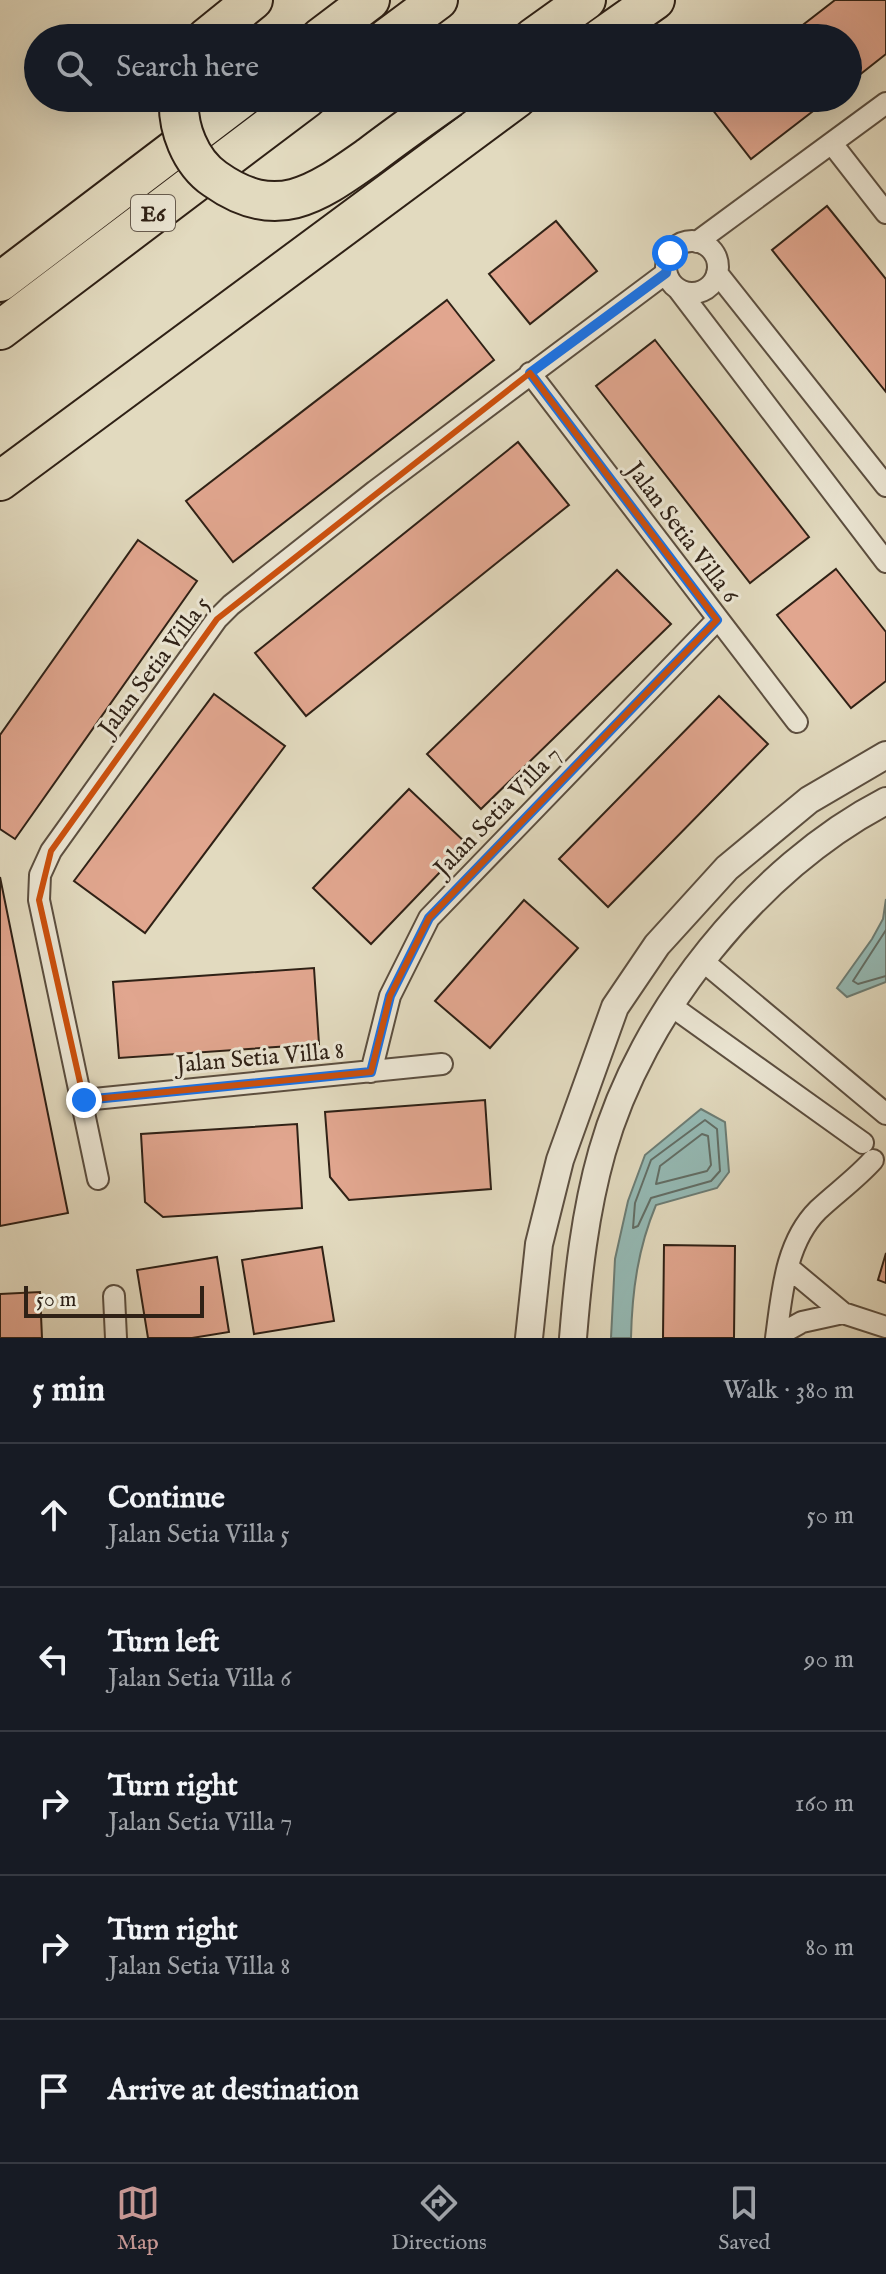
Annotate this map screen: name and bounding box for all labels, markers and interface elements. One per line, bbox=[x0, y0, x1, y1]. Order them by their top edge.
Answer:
search box bbox=[24, 24, 862, 112]
icon: search bbox=[52, 46, 96, 90]
text: Search here bbox=[116, 49, 259, 87]
road number: E6 bbox=[131, 195, 175, 231]
route start bbox=[652, 235, 688, 271]
street label: Jalan Setia Villa 6 bbox=[617, 454, 746, 610]
street label: Jalan Setia Villa 5 bbox=[91, 590, 218, 746]
street label: Jalan Setia Villa 7 bbox=[426, 740, 568, 886]
street label: Jalan Setia Villa 8 bbox=[172, 1036, 345, 1082]
route end bbox=[66, 1082, 102, 1118]
scale bar bbox=[24, 1282, 204, 1318]
text: 50 m bbox=[36, 1286, 77, 1314]
text: 5 min bbox=[32, 1369, 105, 1412]
text: Walk · 380 m bbox=[723, 1374, 854, 1407]
text: Continue bbox=[108, 1480, 225, 1518]
icon: ahead bbox=[32, 1493, 76, 1537]
text: 50 m bbox=[806, 1499, 854, 1532]
text: Jalan Setia Villa 5 bbox=[108, 1518, 290, 1551]
text: Turn left bbox=[108, 1624, 219, 1662]
icon: left bbox=[32, 1637, 76, 1681]
text: 90 m bbox=[804, 1643, 854, 1676]
text: Jalan Setia Villa 6 bbox=[108, 1662, 291, 1695]
text: Turn right bbox=[108, 1768, 238, 1806]
icon: right bbox=[32, 1781, 76, 1825]
text: 160 m bbox=[795, 1787, 854, 1820]
text: Jalan Setia Villa 7 bbox=[108, 1806, 292, 1839]
text: Turn right bbox=[108, 1912, 238, 1950]
icon: right bbox=[32, 1925, 76, 1969]
text: 80 m bbox=[805, 1931, 854, 1964]
text: Jalan Setia Villa 8 bbox=[108, 1950, 290, 1983]
icon: arrive bbox=[32, 2069, 76, 2113]
text: Arrive at destination bbox=[108, 2072, 359, 2110]
tab: Map bbox=[116, 2181, 160, 2257]
tab: Directions bbox=[391, 2181, 487, 2257]
tab: Saved bbox=[718, 2181, 770, 2257]

